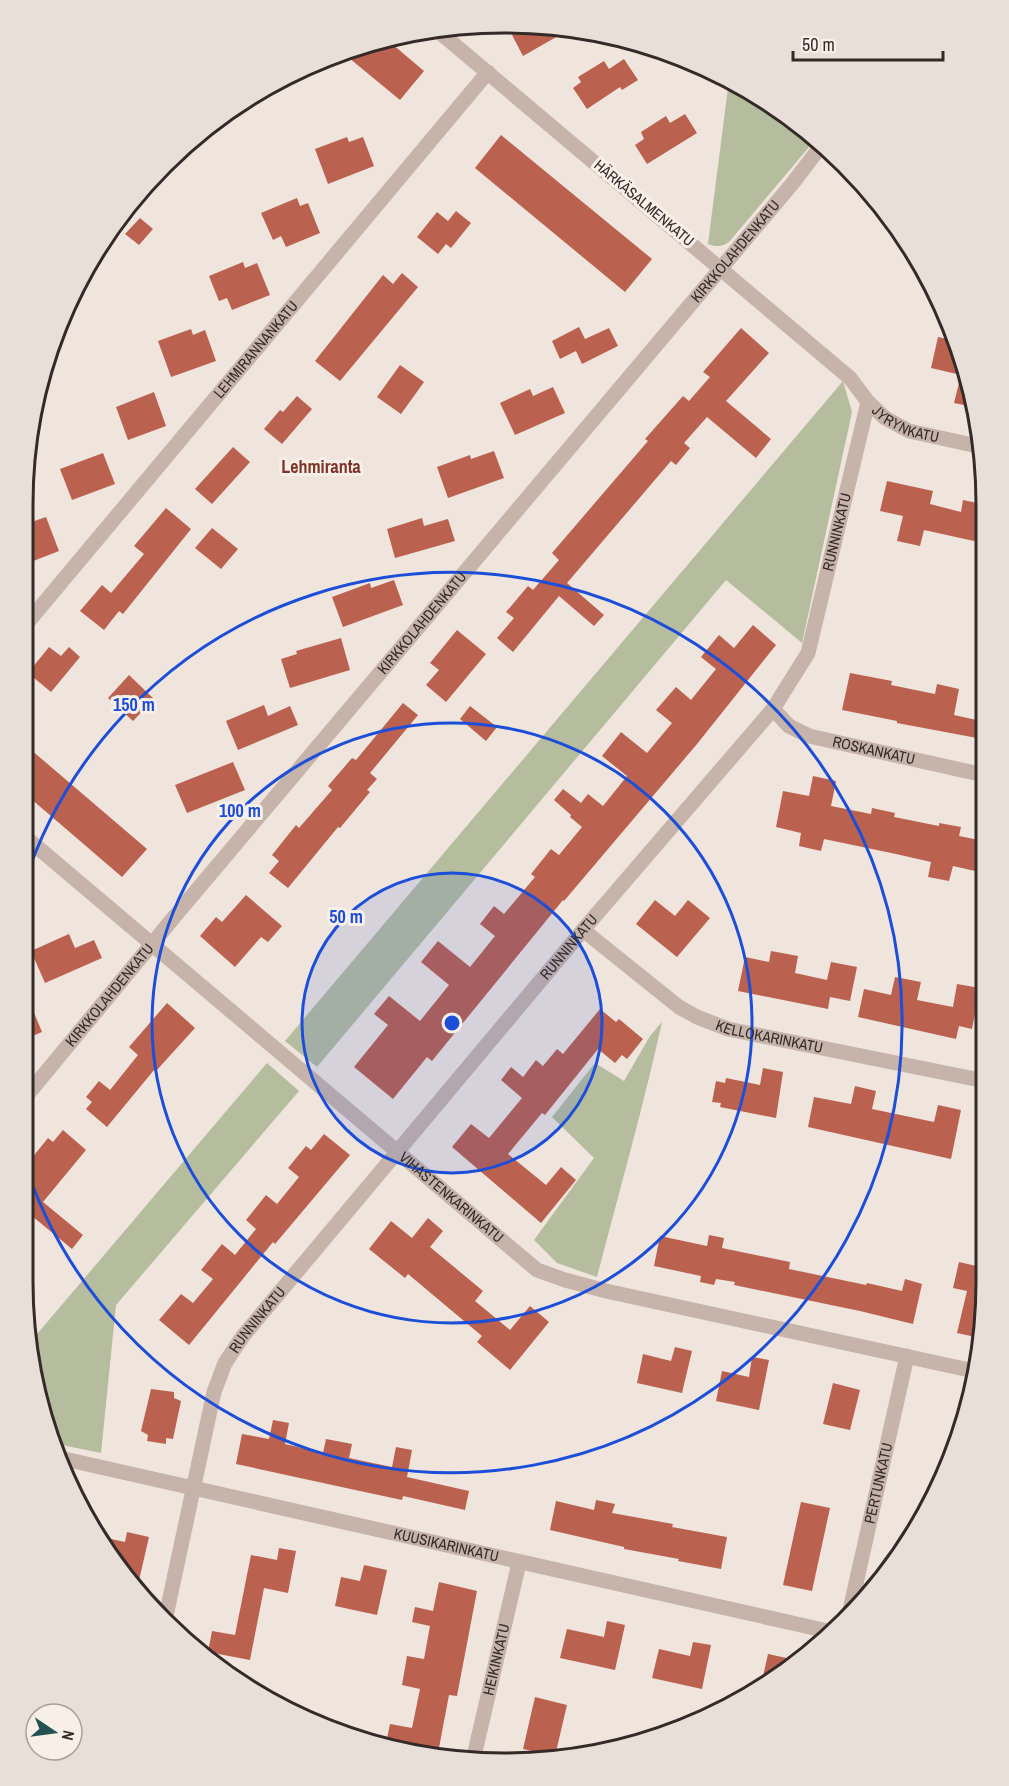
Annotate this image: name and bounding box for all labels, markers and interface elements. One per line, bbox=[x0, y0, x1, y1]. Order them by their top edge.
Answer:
scale bar bbox=[793, 24, 943, 62]
text: 50 m bbox=[802, 32, 835, 57]
street label: HÄRKÄSALMENKATU bbox=[590, 154, 699, 251]
street label: KIRKKOLAHDENKATU bbox=[685, 195, 784, 307]
street label: LEHMIRANNANKATU bbox=[208, 296, 303, 403]
street label: JYRYNKATU bbox=[868, 400, 941, 447]
district label: Lehmiranta bbox=[281, 454, 362, 479]
street label: RUNNINKATU bbox=[817, 491, 856, 573]
street label: KIRKKOLAHDENKATU bbox=[372, 567, 471, 678]
text: 150 m bbox=[113, 692, 155, 717]
street label: ROSKANKATU bbox=[831, 731, 917, 769]
text: 100 m bbox=[219, 798, 261, 823]
text: 50 m bbox=[329, 904, 363, 929]
street label: RUNNINKATU bbox=[535, 909, 602, 984]
street label: KIRKKOLAHDENKATU bbox=[60, 939, 158, 1051]
centre of rings bbox=[442, 1013, 462, 1033]
street label: KELLOKARINKATU bbox=[713, 1014, 825, 1058]
street label: VIHASTENKARINKATU bbox=[395, 1147, 508, 1247]
street label: RUNNINKATU bbox=[224, 1282, 290, 1357]
street label: PERTUNKATU bbox=[859, 1441, 897, 1526]
street label: KUUSIKARINKATU bbox=[392, 1523, 501, 1567]
street label: HEIKINKATU bbox=[477, 1622, 515, 1697]
north arrow bbox=[24, 1702, 84, 1762]
text: N bbox=[57, 1728, 80, 1742]

